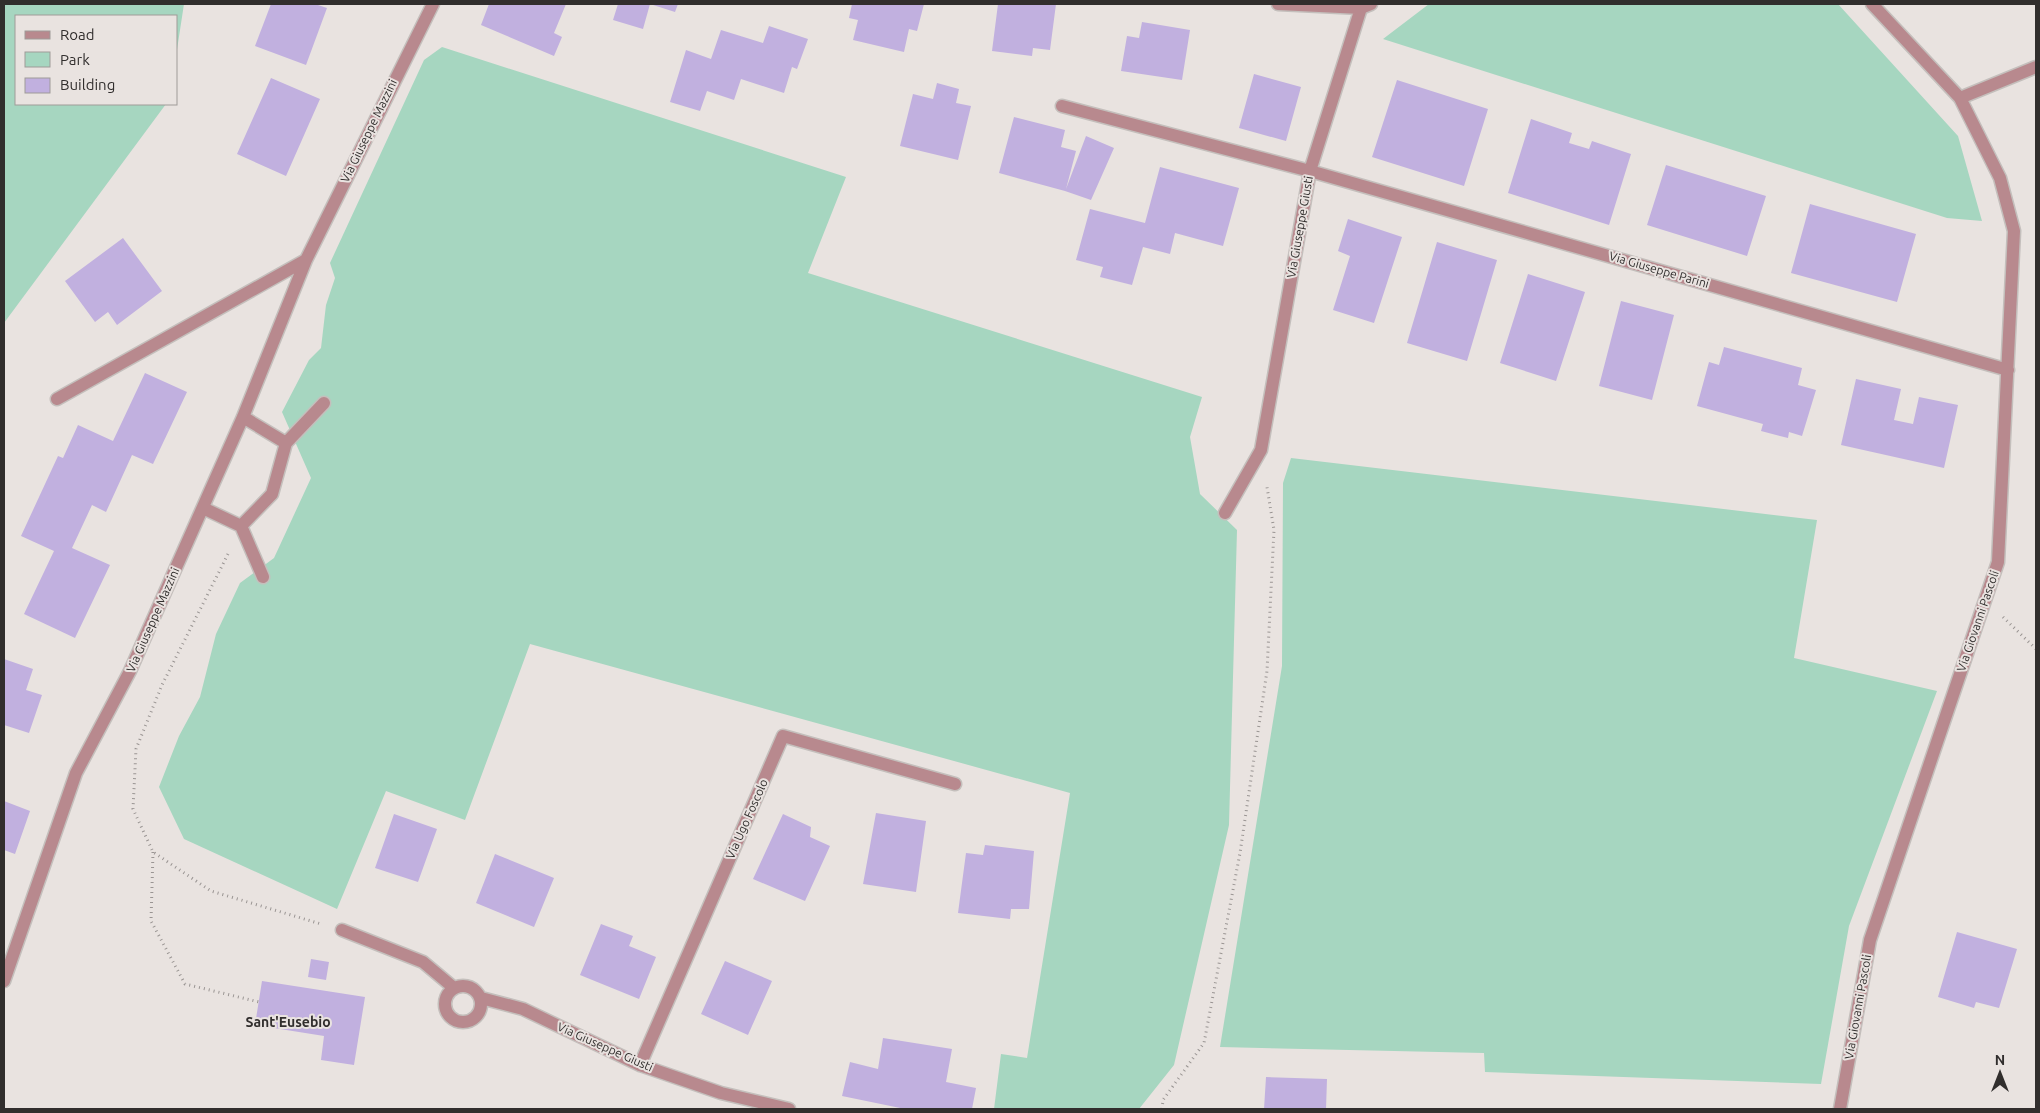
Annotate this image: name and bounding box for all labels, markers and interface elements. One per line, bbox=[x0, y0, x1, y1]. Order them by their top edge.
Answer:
legend bbox=[15, 15, 178, 105]
text: Road bbox=[60, 26, 95, 43]
text: Park bbox=[60, 51, 90, 68]
text: Building bbox=[60, 76, 115, 93]
street label: Via Giuseppe Mazzini bbox=[338, 77, 399, 184]
street label: Via Giuseppe Giusti bbox=[1284, 175, 1315, 279]
street label: Via Giuseppe Parini bbox=[1608, 249, 1711, 290]
street label: Via Giuseppe Mazzini bbox=[124, 565, 182, 674]
street label: Via Giovanni Pascoli bbox=[1954, 568, 2001, 673]
street label: Via Ugo Foscolo bbox=[723, 777, 770, 861]
street label: Via Giovanni Pascoli bbox=[1842, 953, 1873, 1060]
district label: Sant'Eusebio bbox=[245, 1014, 331, 1030]
street label: Via Giuseppe Giusti bbox=[555, 1020, 655, 1074]
north arrow bbox=[1975, 1048, 2025, 1098]
text: N bbox=[1995, 1052, 2005, 1068]

